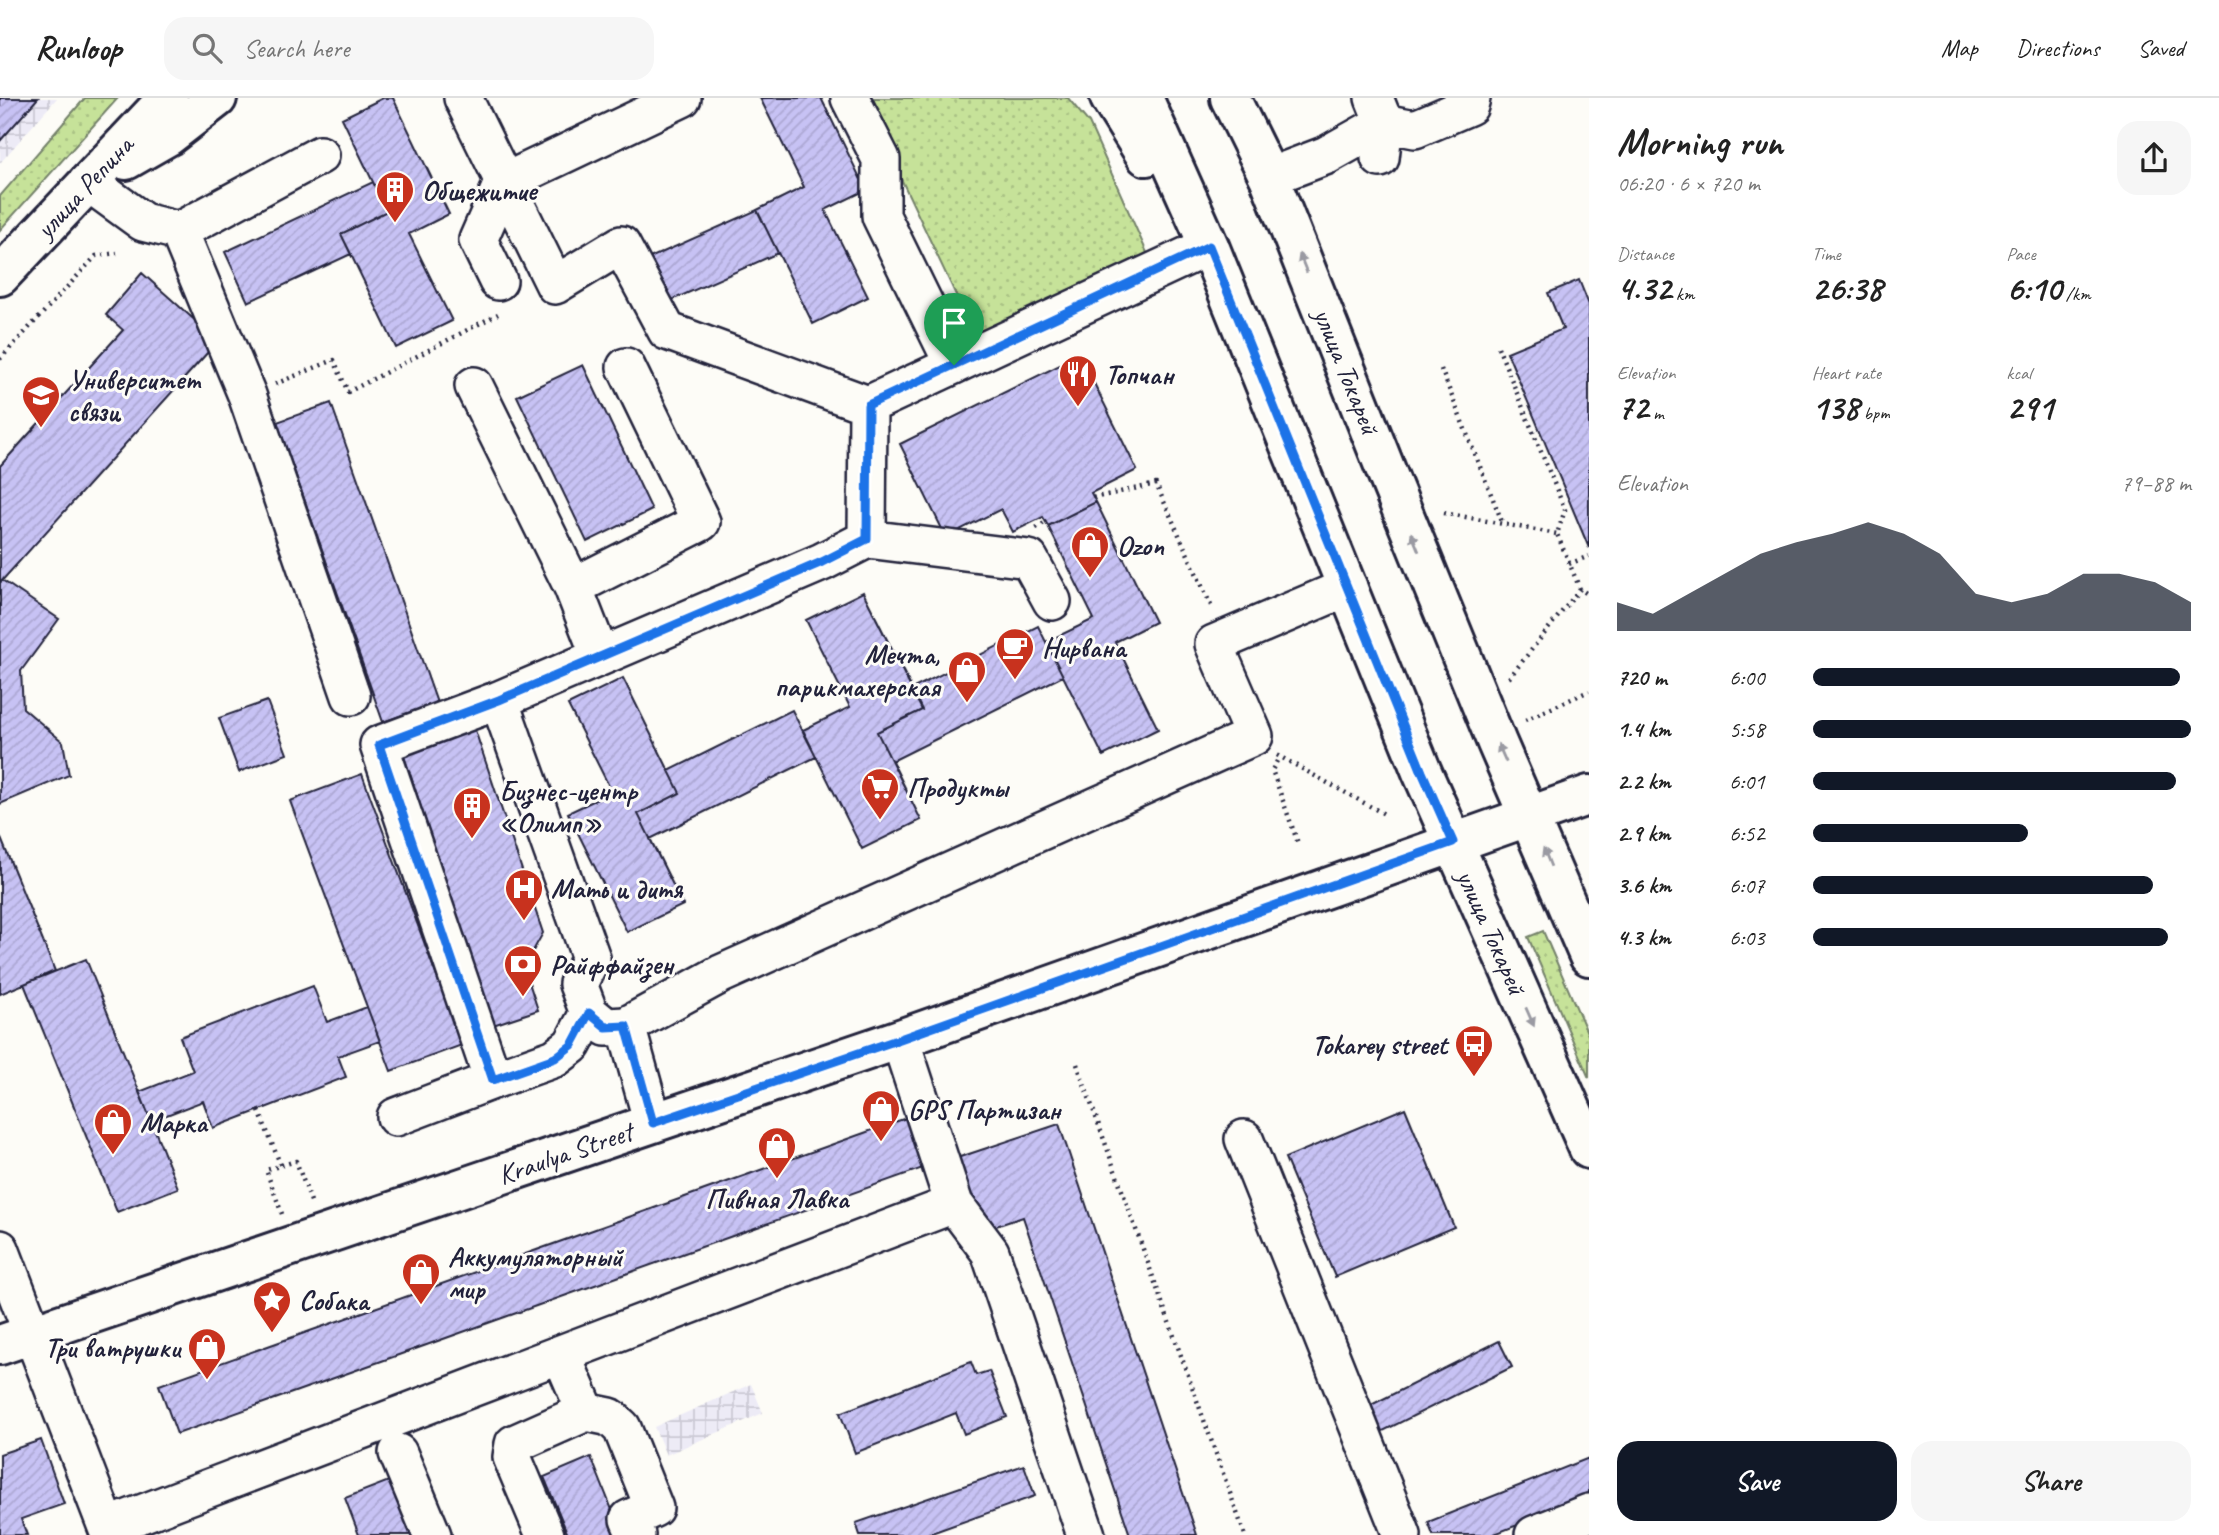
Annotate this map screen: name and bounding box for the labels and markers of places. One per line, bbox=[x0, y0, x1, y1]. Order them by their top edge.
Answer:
building icon: Общежитие bbox=[374, 169, 416, 224]
place label: Общежитие bbox=[422, 173, 539, 208]
pin bbox=[924, 293, 984, 365]
restaurant icon: Топчан bbox=[1057, 353, 1099, 408]
place label: Топчан bbox=[1105, 357, 1176, 392]
place label: Университет связи bbox=[68, 362, 202, 429]
school or university icon: Университет связи bbox=[20, 374, 62, 429]
shop icon: Ozon bbox=[1069, 524, 1111, 579]
place label: Ozon bbox=[1117, 528, 1165, 563]
cafe icon: Нирвана bbox=[994, 626, 1036, 681]
place label: Нирвана bbox=[1042, 630, 1128, 665]
place label: Мечта, парикмахерская bbox=[775, 637, 942, 704]
shop icon: Мечта, парикмахерская bbox=[946, 649, 988, 704]
supermarket icon: Продукты bbox=[859, 766, 901, 821]
place label: Продукты bbox=[907, 770, 1010, 806]
place label: Бизнес-центр «Олимп» bbox=[499, 773, 639, 840]
building icon: Бизнес-центр «Олимп» bbox=[451, 785, 493, 840]
hospital icon: Мать и дитя bbox=[503, 867, 545, 922]
place label: Мать и дитя bbox=[551, 871, 684, 906]
bank icon: Райффайзен bbox=[502, 943, 544, 998]
place label: Райффайзен bbox=[550, 947, 675, 983]
bus stop icon: Tokarey street bbox=[1453, 1023, 1495, 1078]
place label: Tokarey street bbox=[1312, 1027, 1450, 1062]
shop icon: GPS Партизан bbox=[860, 1088, 902, 1143]
place label: GPS Партизан bbox=[908, 1092, 1062, 1127]
shop icon: Марка bbox=[92, 1101, 134, 1156]
place label: Марка bbox=[140, 1105, 209, 1140]
shop icon: Пивная Лавка bbox=[756, 1125, 798, 1180]
place label: Пивная Лавка bbox=[705, 1181, 850, 1216]
place label: Аккумуляторный мир bbox=[448, 1239, 625, 1306]
shop icon: Аккумуляторный мир bbox=[400, 1251, 442, 1306]
place icon: Собака bbox=[251, 1279, 293, 1334]
place label: Собака bbox=[299, 1283, 371, 1318]
shop icon: Три ватрушки bbox=[186, 1326, 228, 1381]
place label: Три ватрушки bbox=[45, 1330, 183, 1365]

